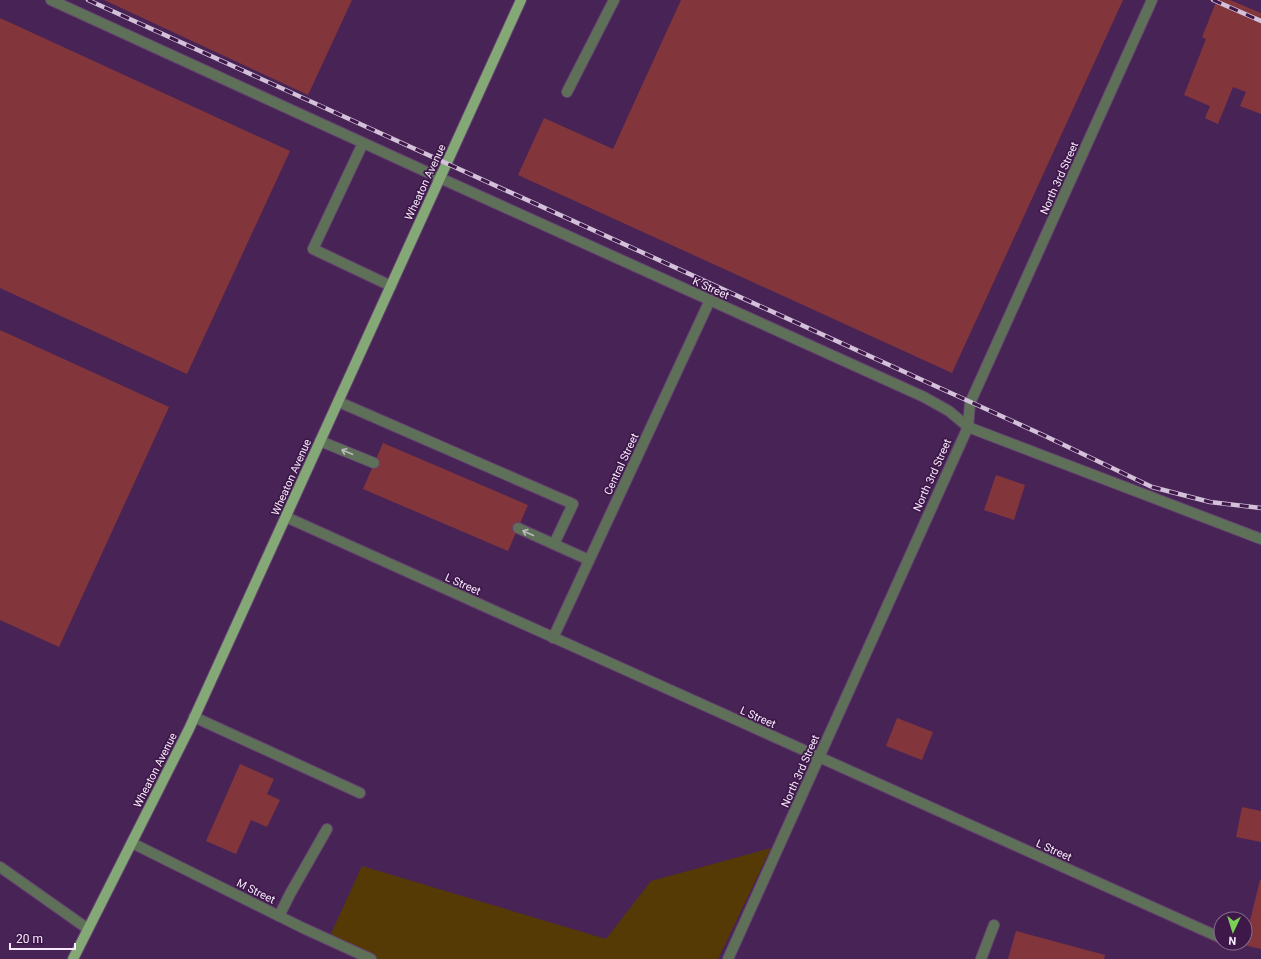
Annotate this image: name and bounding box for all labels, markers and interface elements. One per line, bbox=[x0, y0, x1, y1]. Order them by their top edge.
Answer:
street label: North 3rd Street bbox=[1038, 139, 1081, 217]
street label: Wheaton Avenue bbox=[402, 142, 449, 222]
street label: K Street bbox=[690, 275, 731, 302]
street label: Central Street bbox=[601, 431, 642, 497]
street label: North 3rd Street bbox=[911, 436, 954, 514]
street label: Wheaton Avenue bbox=[269, 437, 314, 517]
one-way arrow bbox=[342, 448, 354, 455]
one-way arrow bbox=[522, 529, 534, 536]
street label: L Street bbox=[443, 571, 483, 598]
street label: L Street bbox=[738, 704, 778, 731]
street label: Wheaton Avenue bbox=[131, 731, 180, 810]
street label: North 3rd Street bbox=[779, 732, 822, 810]
street label: L Street bbox=[1034, 837, 1074, 864]
street label: M Street bbox=[234, 876, 278, 907]
north arrow bbox=[1213, 911, 1253, 951]
scale bar bbox=[10, 925, 75, 951]
text: 20 m bbox=[16, 932, 43, 946]
text: N bbox=[1228, 934, 1237, 947]

